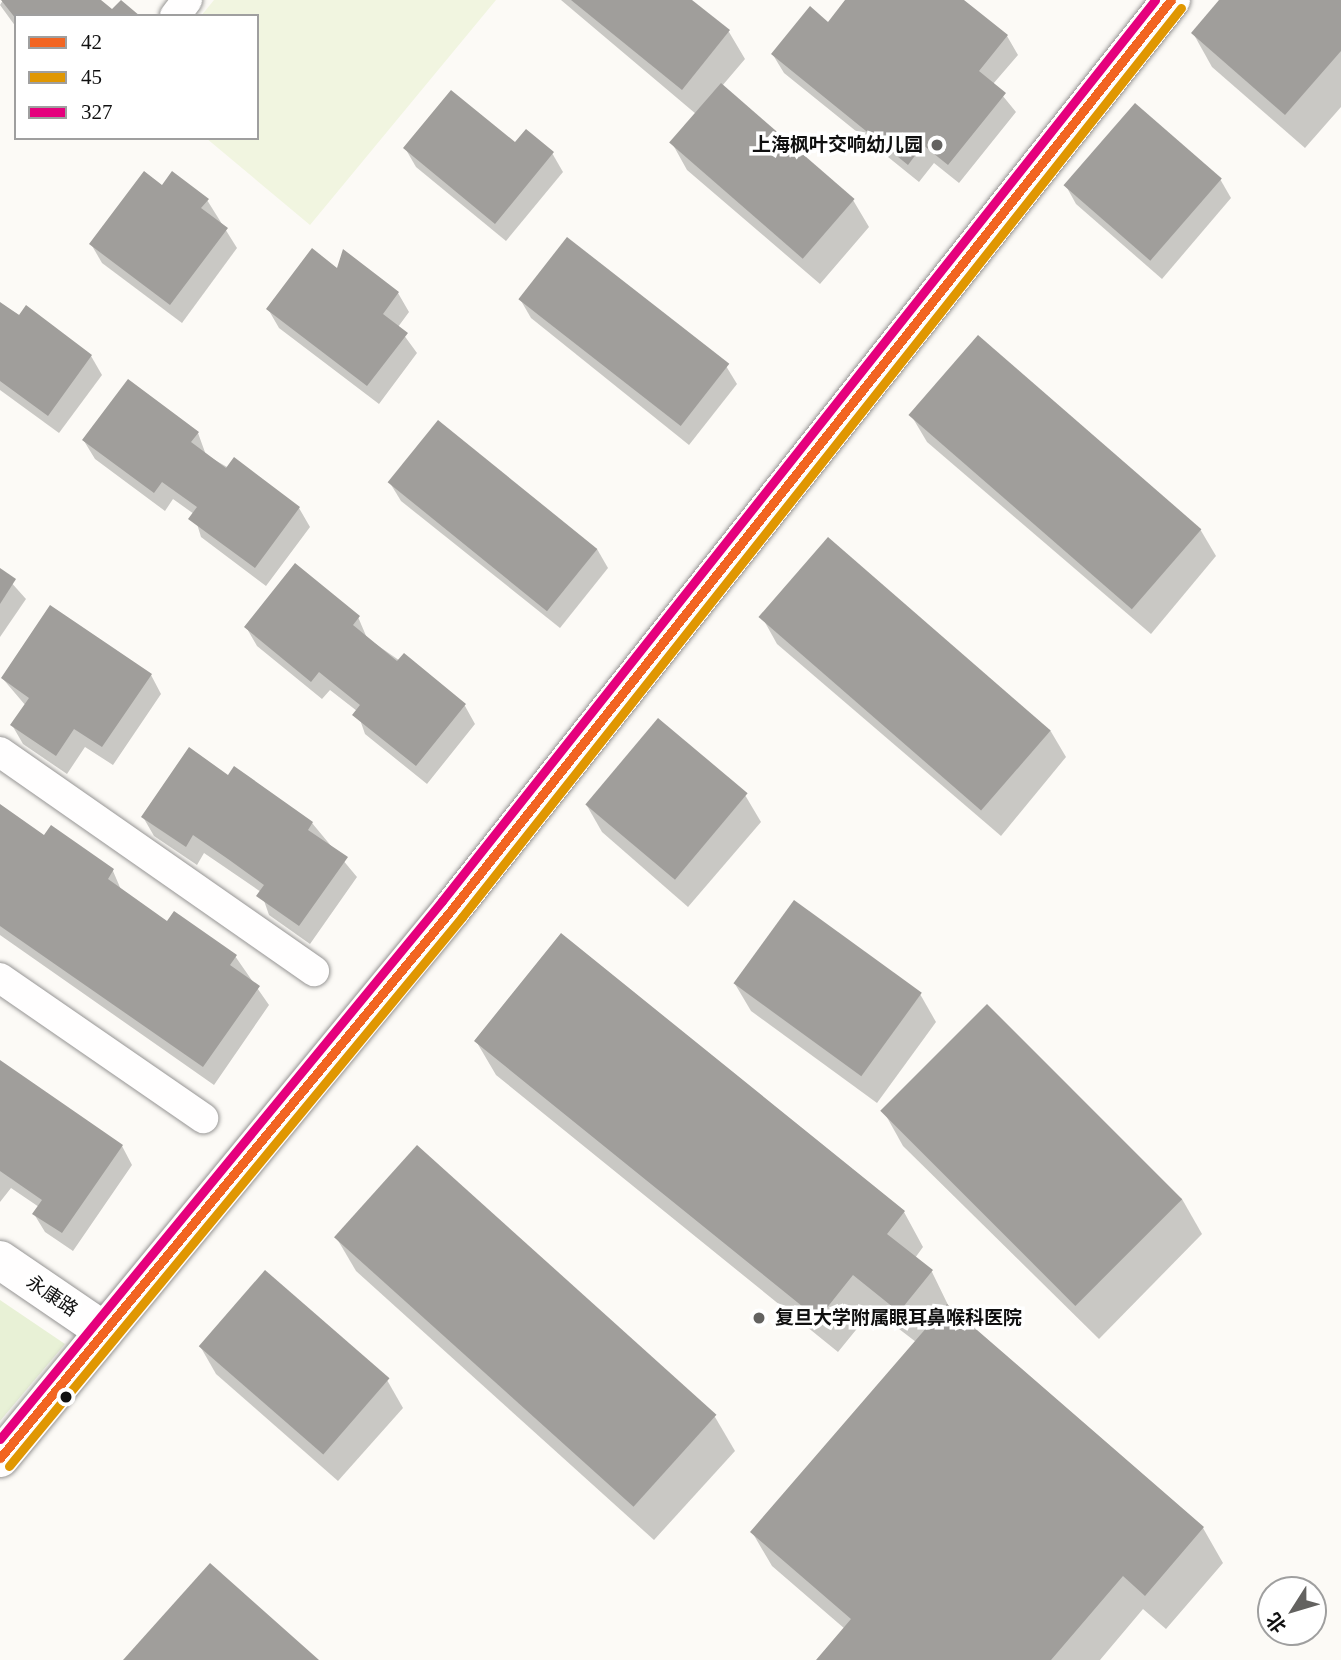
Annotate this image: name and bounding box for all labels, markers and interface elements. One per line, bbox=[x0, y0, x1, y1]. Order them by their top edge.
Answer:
legend bbox=[14, 14, 259, 140]
text: 42 bbox=[81, 30, 102, 54]
text: 45 bbox=[81, 65, 102, 89]
text: 327 bbox=[81, 100, 113, 124]
place label: 上海枫叶交响幼儿园 bbox=[752, 134, 923, 156]
marker: 上海枫叶交响幼儿园 bbox=[929, 137, 945, 153]
street label: 永康路 bbox=[22, 1271, 82, 1321]
place label: 复旦大学附属眼耳鼻喉科医院 bbox=[775, 1307, 1022, 1329]
marker: 复旦大学附属眼耳鼻喉科医院 bbox=[749, 1308, 769, 1328]
unlabelled marker bbox=[59, 1390, 73, 1404]
north arrow bbox=[1257, 1576, 1327, 1646]
text: 北 bbox=[1262, 1609, 1291, 1637]

